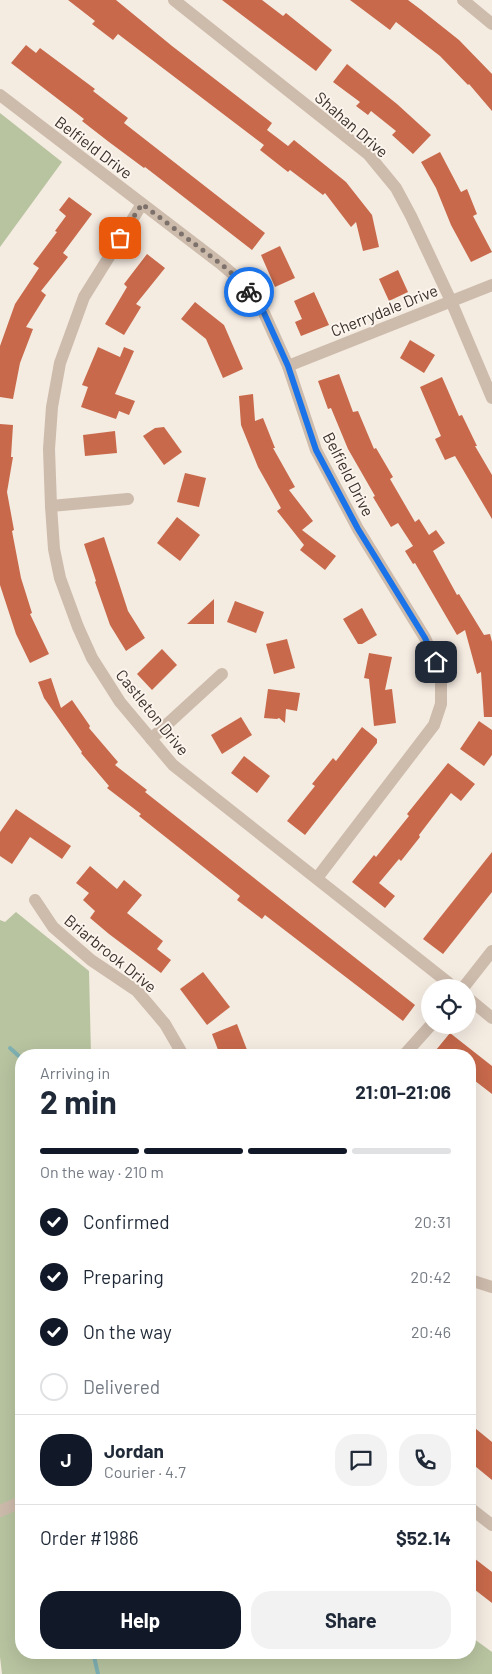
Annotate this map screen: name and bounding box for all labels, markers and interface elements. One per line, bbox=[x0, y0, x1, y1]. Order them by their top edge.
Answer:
street label: Shahan Drive bbox=[312, 87, 392, 161]
street label: Belfield Drive bbox=[52, 112, 136, 182]
pin bbox=[99, 217, 141, 259]
icon: bag bbox=[106, 224, 134, 252]
courier bbox=[224, 267, 274, 317]
icon: bike bbox=[235, 278, 263, 306]
street label: Cherrydale Drive bbox=[328, 280, 440, 340]
street label: Belfield Drive bbox=[320, 429, 378, 519]
pin bbox=[415, 641, 457, 683]
icon: home bbox=[422, 648, 450, 676]
street label: Castleton Drive bbox=[113, 665, 193, 759]
street label: Briarbrook Drive bbox=[61, 910, 161, 996]
map controls bbox=[421, 979, 476, 1034]
button: locate bbox=[421, 979, 476, 1034]
text: Arriving in bbox=[40, 1063, 110, 1082]
text: 21:01–21:06 bbox=[355, 1080, 451, 1103]
text: 2 min bbox=[40, 1082, 117, 1120]
text: On the way · 210 m bbox=[40, 1162, 164, 1181]
icon: check bbox=[40, 1208, 68, 1236]
text: Confirmed bbox=[83, 1210, 170, 1233]
text: 20:31 bbox=[414, 1212, 451, 1231]
icon: check bbox=[40, 1263, 68, 1291]
text: Preparing bbox=[83, 1265, 164, 1288]
text: 20:42 bbox=[411, 1267, 451, 1286]
icon: check bbox=[40, 1318, 68, 1346]
text: On the way bbox=[83, 1320, 172, 1343]
text: 20:46 bbox=[411, 1322, 451, 1341]
text: Delivered bbox=[83, 1375, 160, 1398]
button: chat bbox=[335, 1434, 387, 1486]
button: phone bbox=[399, 1434, 451, 1486]
text: Jordan bbox=[104, 1439, 164, 1462]
text: J bbox=[60, 1448, 72, 1471]
text: Courier · 4.7 bbox=[104, 1462, 186, 1481]
text: Order #1986 bbox=[40, 1526, 139, 1549]
text: $52.14 bbox=[396, 1526, 451, 1549]
button: Help bbox=[40, 1591, 241, 1649]
button: Share bbox=[251, 1591, 451, 1649]

